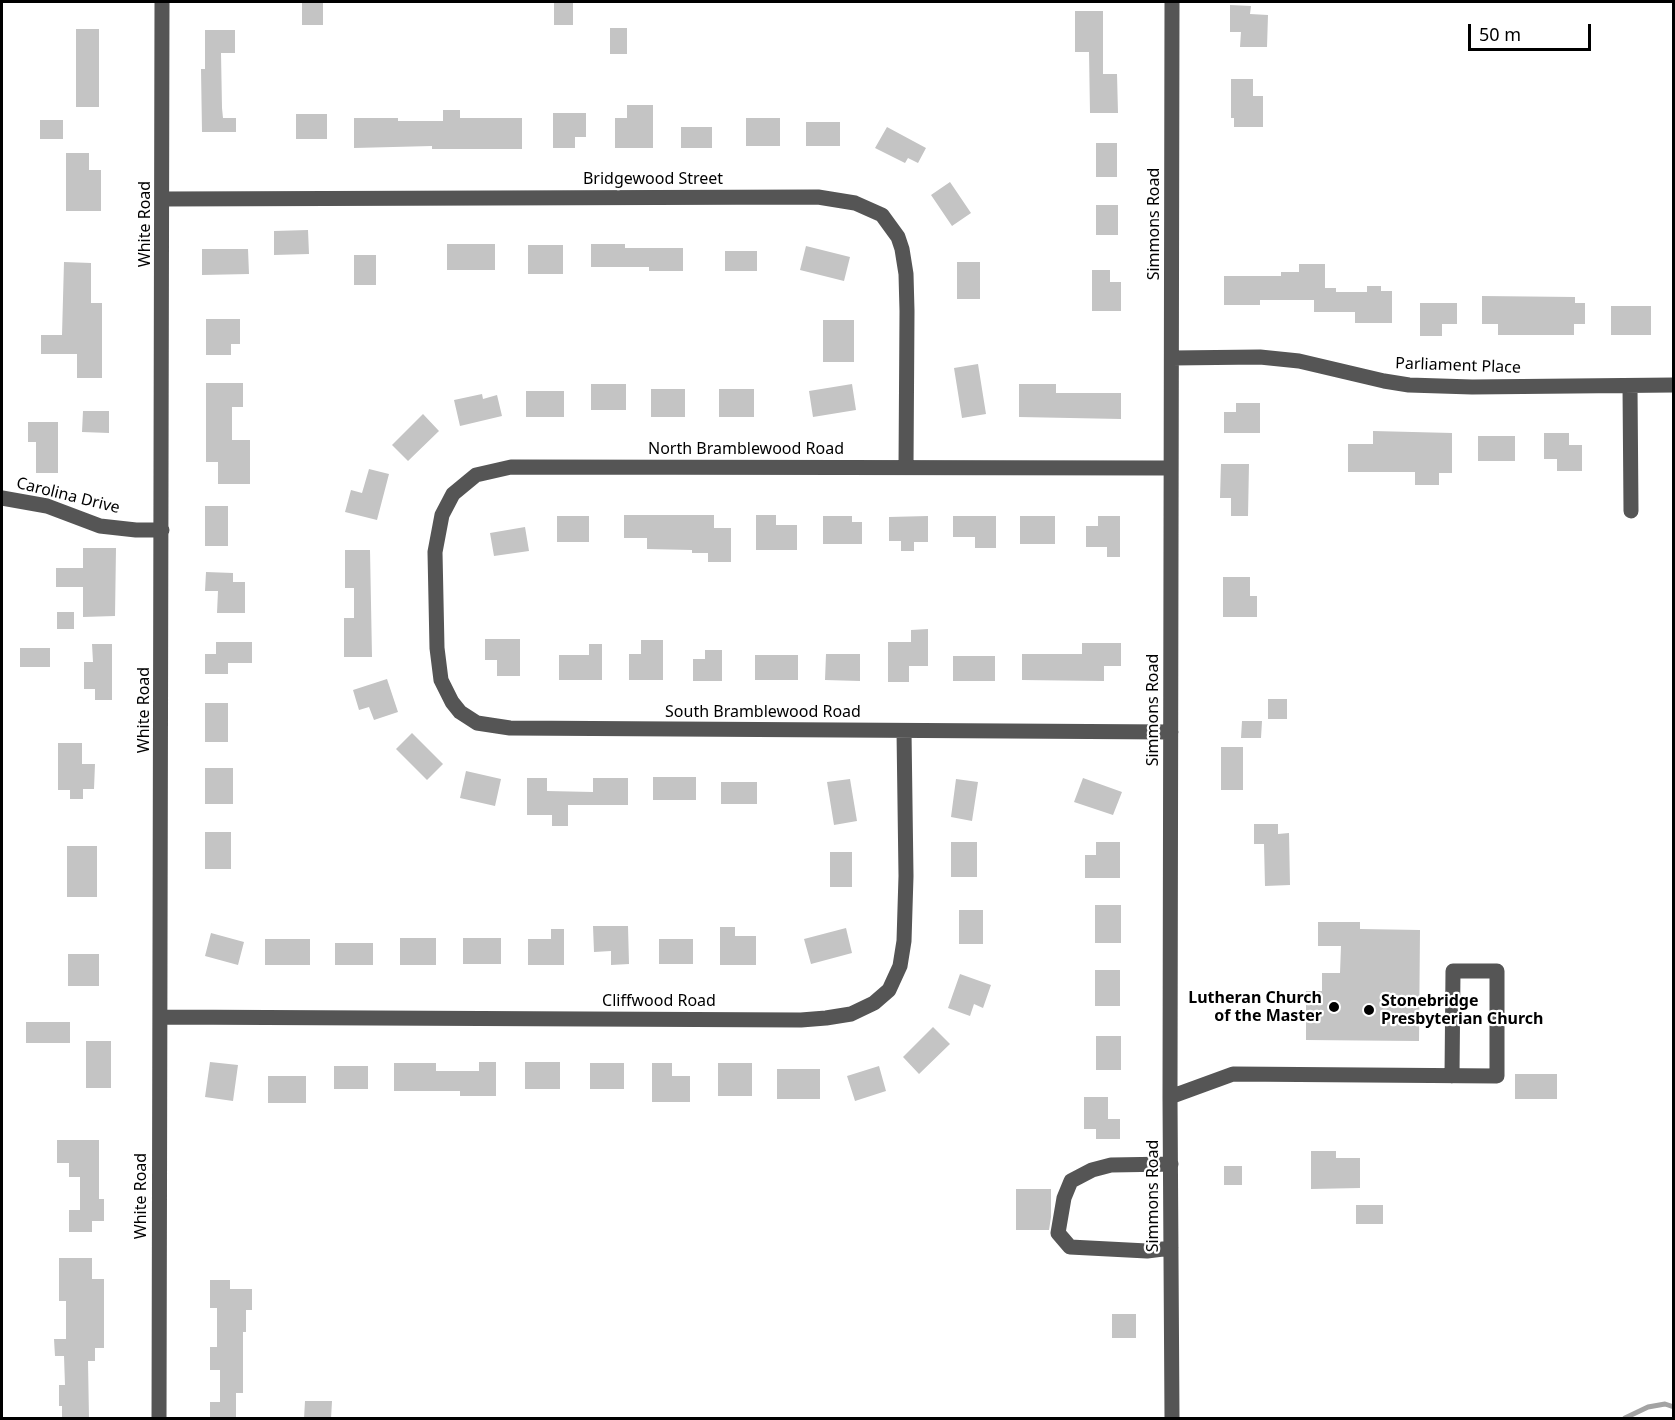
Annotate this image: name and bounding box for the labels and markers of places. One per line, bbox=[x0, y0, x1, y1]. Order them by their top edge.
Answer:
place label: Lutheran Church of the Master bbox=[1188, 988, 1322, 1026]
place label: Stonebridge Presbyterian Church bbox=[1381, 991, 1543, 1029]
marker: Lutheran Church of the Master bbox=[1327, 1000, 1341, 1014]
marker: Stonebridge Presbyterian Church bbox=[1362, 1003, 1376, 1017]

